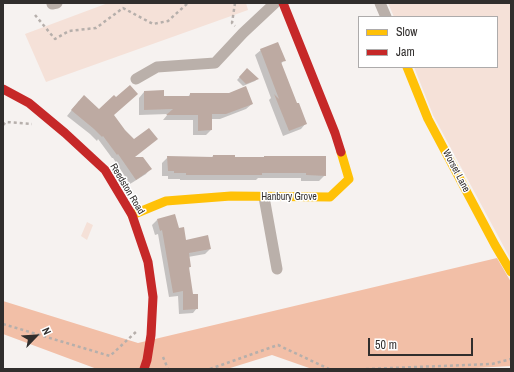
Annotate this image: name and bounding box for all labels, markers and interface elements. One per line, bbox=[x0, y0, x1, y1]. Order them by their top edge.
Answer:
legend bbox=[358, 16, 498, 68]
text: Slow bbox=[396, 24, 417, 40]
text: Jam bbox=[396, 44, 415, 60]
street label: Worset Lane bbox=[440, 148, 472, 194]
street label: Reedston Road bbox=[107, 161, 147, 217]
street label: Hanbury Grove bbox=[261, 191, 317, 203]
north arrow bbox=[16, 316, 56, 356]
text: N bbox=[39, 325, 55, 337]
scale bar bbox=[370, 330, 475, 356]
text: 50 m bbox=[375, 337, 397, 353]

